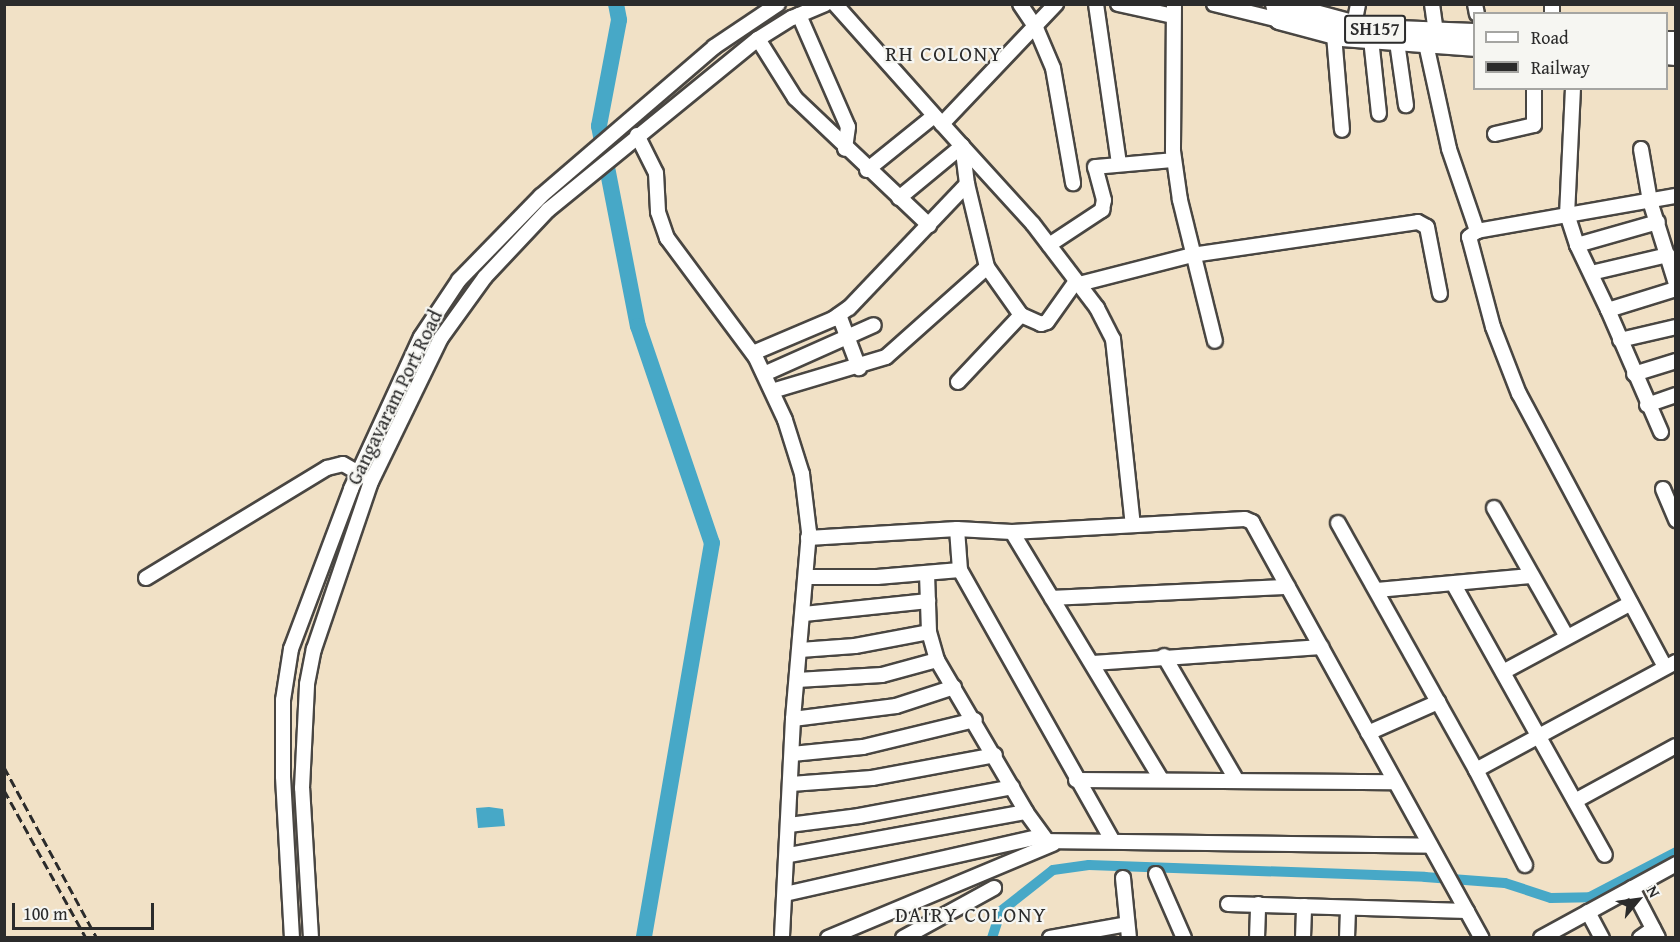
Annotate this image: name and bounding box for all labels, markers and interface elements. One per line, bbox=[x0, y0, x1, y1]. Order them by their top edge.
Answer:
legend bbox=[1473, 12, 1668, 90]
road number: SH157 bbox=[1344, 14, 1406, 44]
text: Road bbox=[1531, 24, 1569, 51]
district label: RH COLONY bbox=[885, 41, 1003, 67]
text: Railway bbox=[1531, 54, 1590, 81]
street label: Gangavaram Port Road bbox=[341, 306, 447, 488]
north arrow bbox=[1608, 870, 1668, 930]
text: N bbox=[1641, 881, 1667, 902]
scale bar bbox=[15, 891, 158, 929]
text: 100 m bbox=[23, 900, 68, 927]
district label: DAIRY COLONY bbox=[895, 902, 1047, 928]

